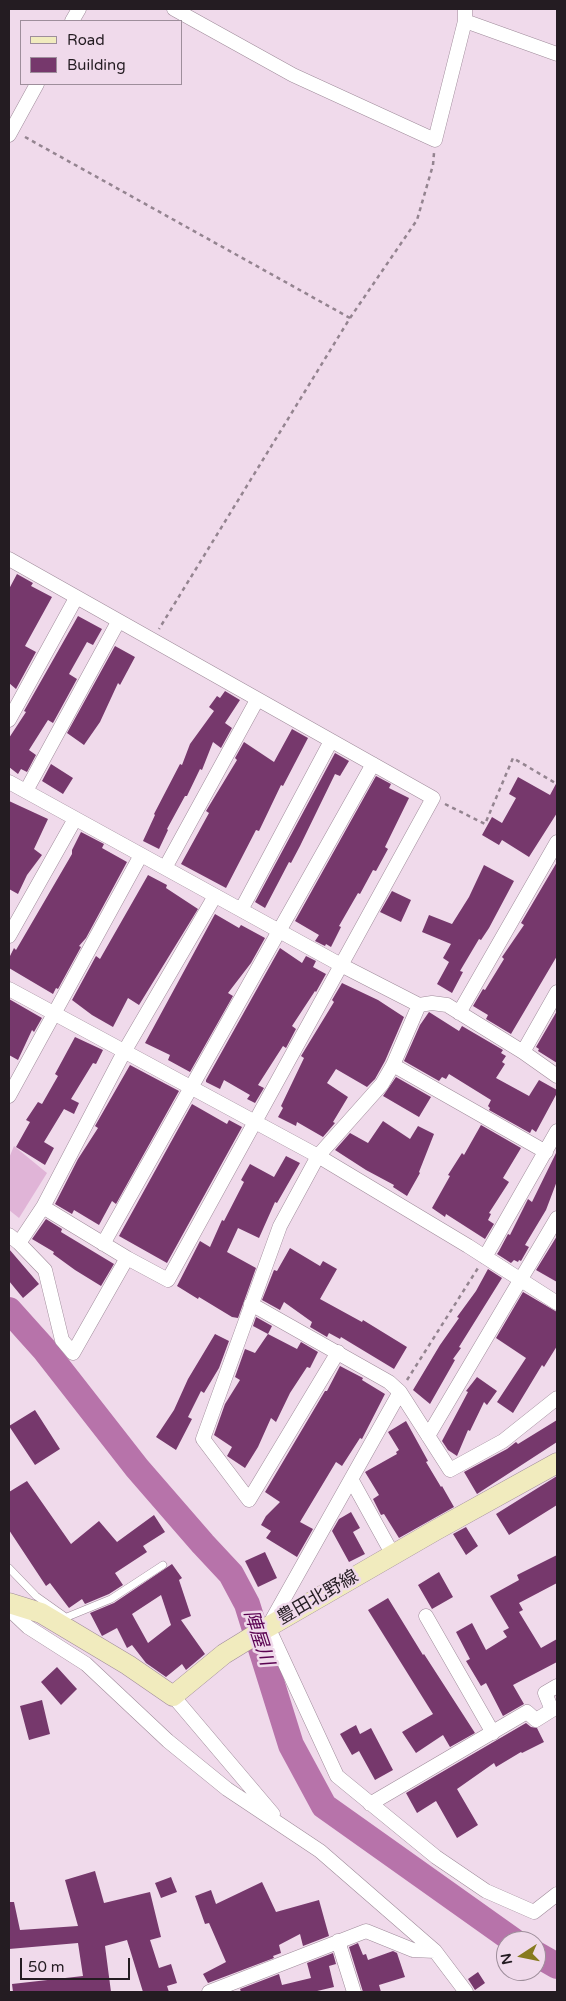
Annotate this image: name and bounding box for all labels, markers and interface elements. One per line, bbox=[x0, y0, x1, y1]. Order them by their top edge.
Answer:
legend bbox=[20, 20, 182, 85]
text: Road bbox=[67, 31, 105, 49]
text: Building bbox=[67, 56, 126, 74]
street label: 豊田北野線 bbox=[274, 1566, 362, 1630]
water label: 陣屋川 bbox=[238, 1607, 278, 1669]
north arrow bbox=[496, 1931, 546, 1981]
scale bar bbox=[22, 1948, 132, 1980]
text: N bbox=[497, 1952, 516, 1966]
text: 50 m bbox=[28, 1958, 65, 1976]

